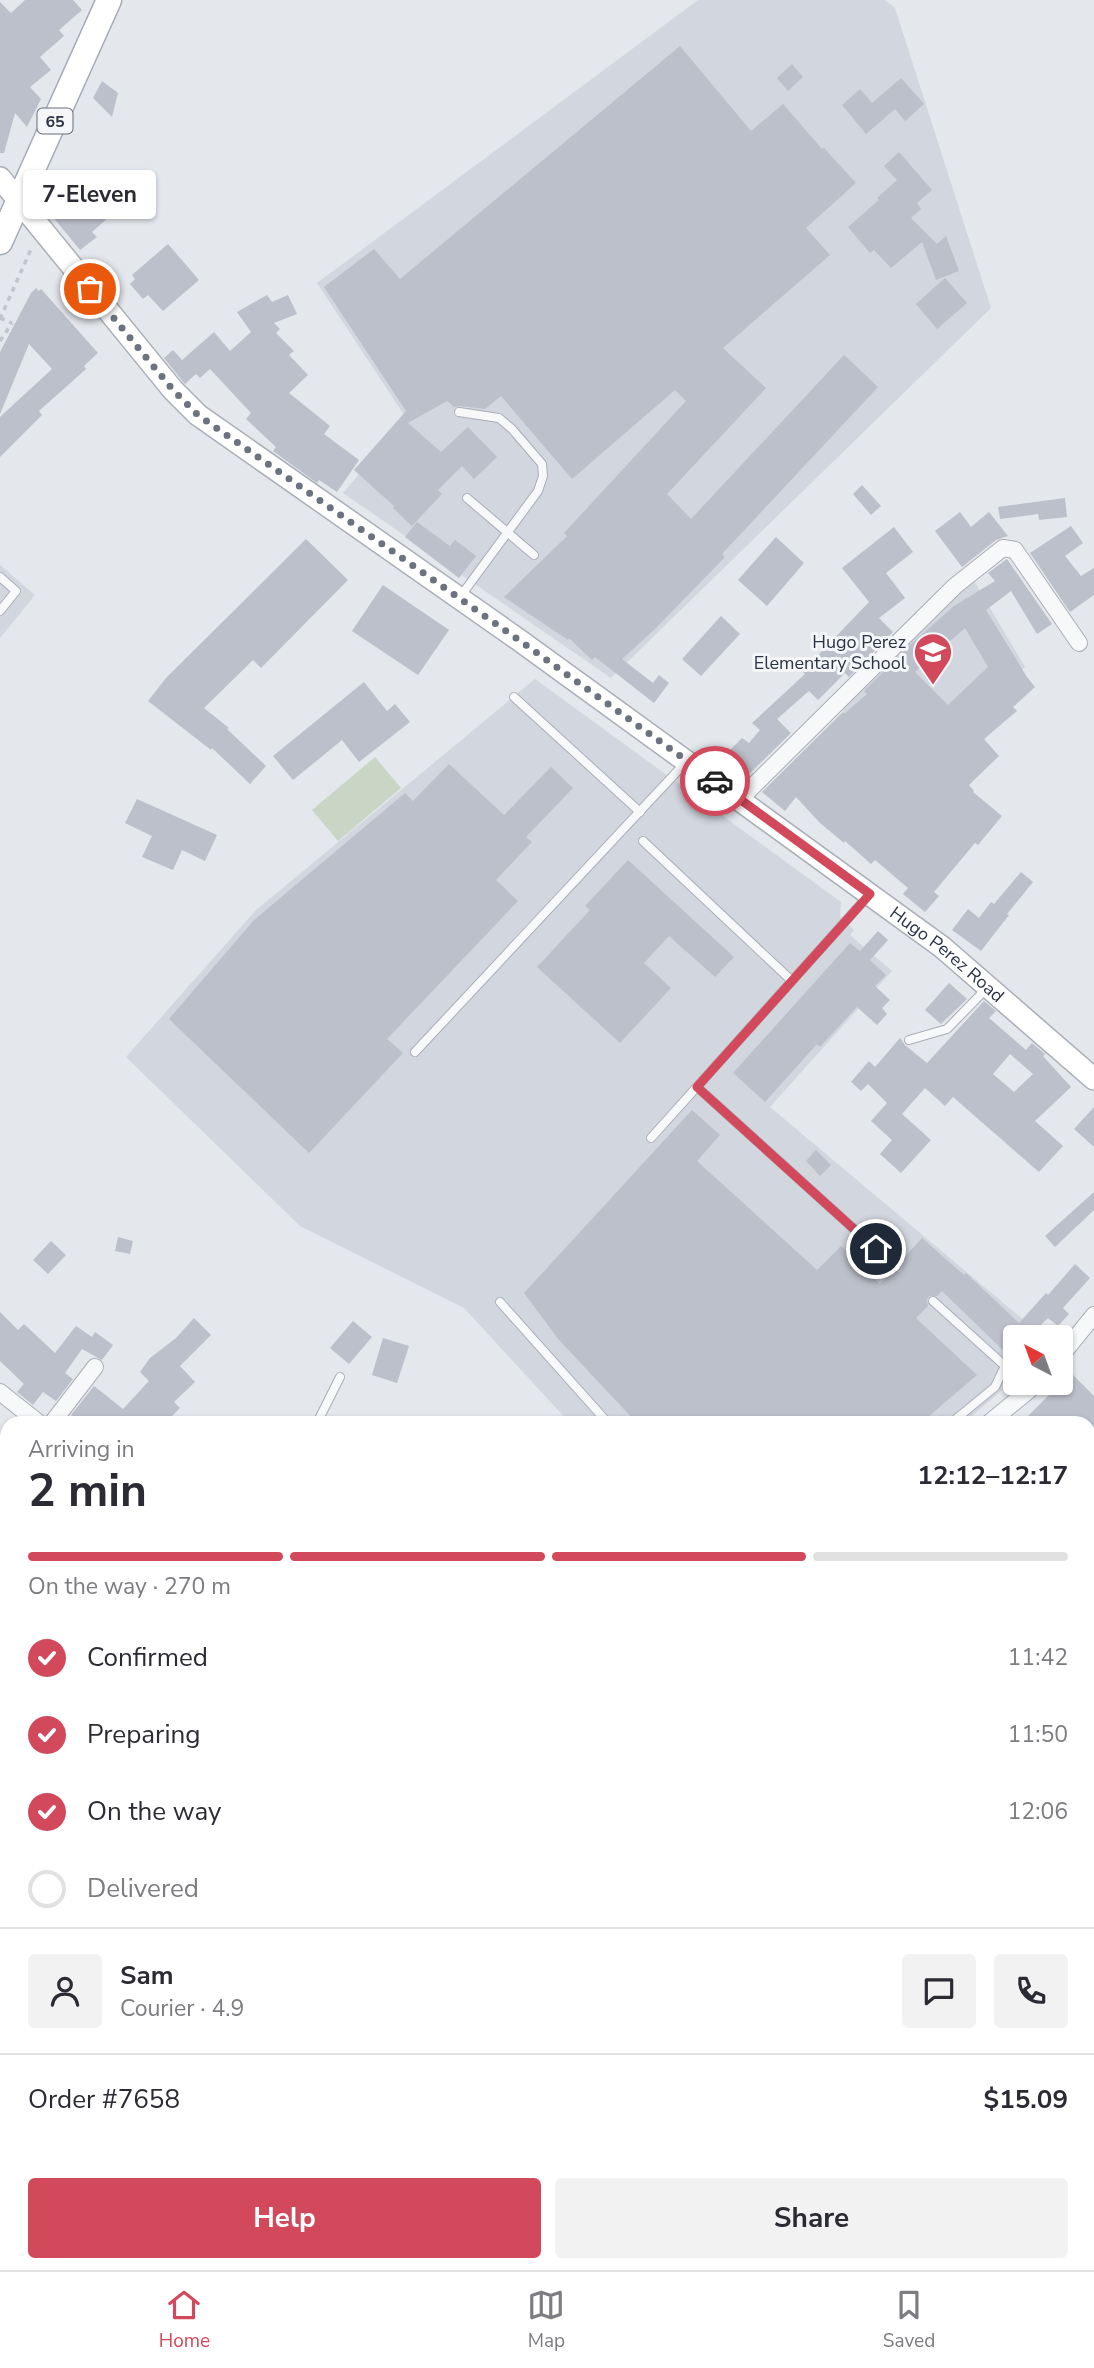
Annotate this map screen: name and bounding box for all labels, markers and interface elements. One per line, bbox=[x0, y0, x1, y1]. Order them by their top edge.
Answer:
road number: 65 bbox=[38, 108, 72, 134]
callout: 7-Eleven bbox=[24, 170, 156, 219]
text: 7-Eleven bbox=[42, 179, 137, 210]
pin bbox=[60, 259, 120, 319]
icon: bag bbox=[71, 270, 109, 308]
place label: Hugo Perez Elementary School bbox=[754, 630, 907, 675]
school or university icon: Hugo Perez Elementary School bbox=[912, 631, 954, 686]
courier bbox=[680, 746, 750, 816]
icon: car bbox=[696, 762, 734, 800]
street label: Hugo Perez Road bbox=[885, 901, 1009, 1008]
pin bbox=[846, 1219, 906, 1279]
icon: home bbox=[857, 1230, 895, 1268]
north arrow bbox=[1003, 1325, 1073, 1395]
map controls bbox=[1003, 1325, 1073, 1395]
text: Arriving in bbox=[28, 1434, 135, 1465]
text: 12:12–12:17 bbox=[917, 1458, 1068, 1493]
text: 2 min bbox=[28, 1459, 147, 1522]
text: On the way · 270 m bbox=[28, 1571, 231, 1602]
icon: check bbox=[28, 1639, 66, 1677]
text: Confirmed bbox=[87, 1640, 208, 1675]
text: 11:42 bbox=[1008, 1642, 1068, 1673]
icon: check bbox=[28, 1716, 66, 1754]
text: Preparing bbox=[87, 1717, 200, 1752]
text: 11:50 bbox=[1008, 1719, 1068, 1750]
icon: check bbox=[28, 1793, 66, 1831]
text: On the way bbox=[87, 1794, 221, 1829]
text: 12:06 bbox=[1008, 1796, 1068, 1827]
text: Delivered bbox=[87, 1871, 199, 1906]
button: person bbox=[28, 1954, 102, 2028]
button: chat bbox=[902, 1954, 976, 2028]
button: phone bbox=[994, 1954, 1068, 2028]
text: Sam bbox=[120, 1958, 173, 1993]
text: Courier · 4.9 bbox=[120, 1993, 244, 2024]
text: Order #7658 bbox=[28, 2082, 180, 2117]
text: $15.09 bbox=[984, 2082, 1068, 2117]
button: Help bbox=[28, 2178, 541, 2258]
button: Share bbox=[555, 2178, 1068, 2258]
tab: Home bbox=[159, 2286, 210, 2354]
tab: Map bbox=[527, 2286, 565, 2354]
tab: Saved bbox=[883, 2286, 935, 2354]

